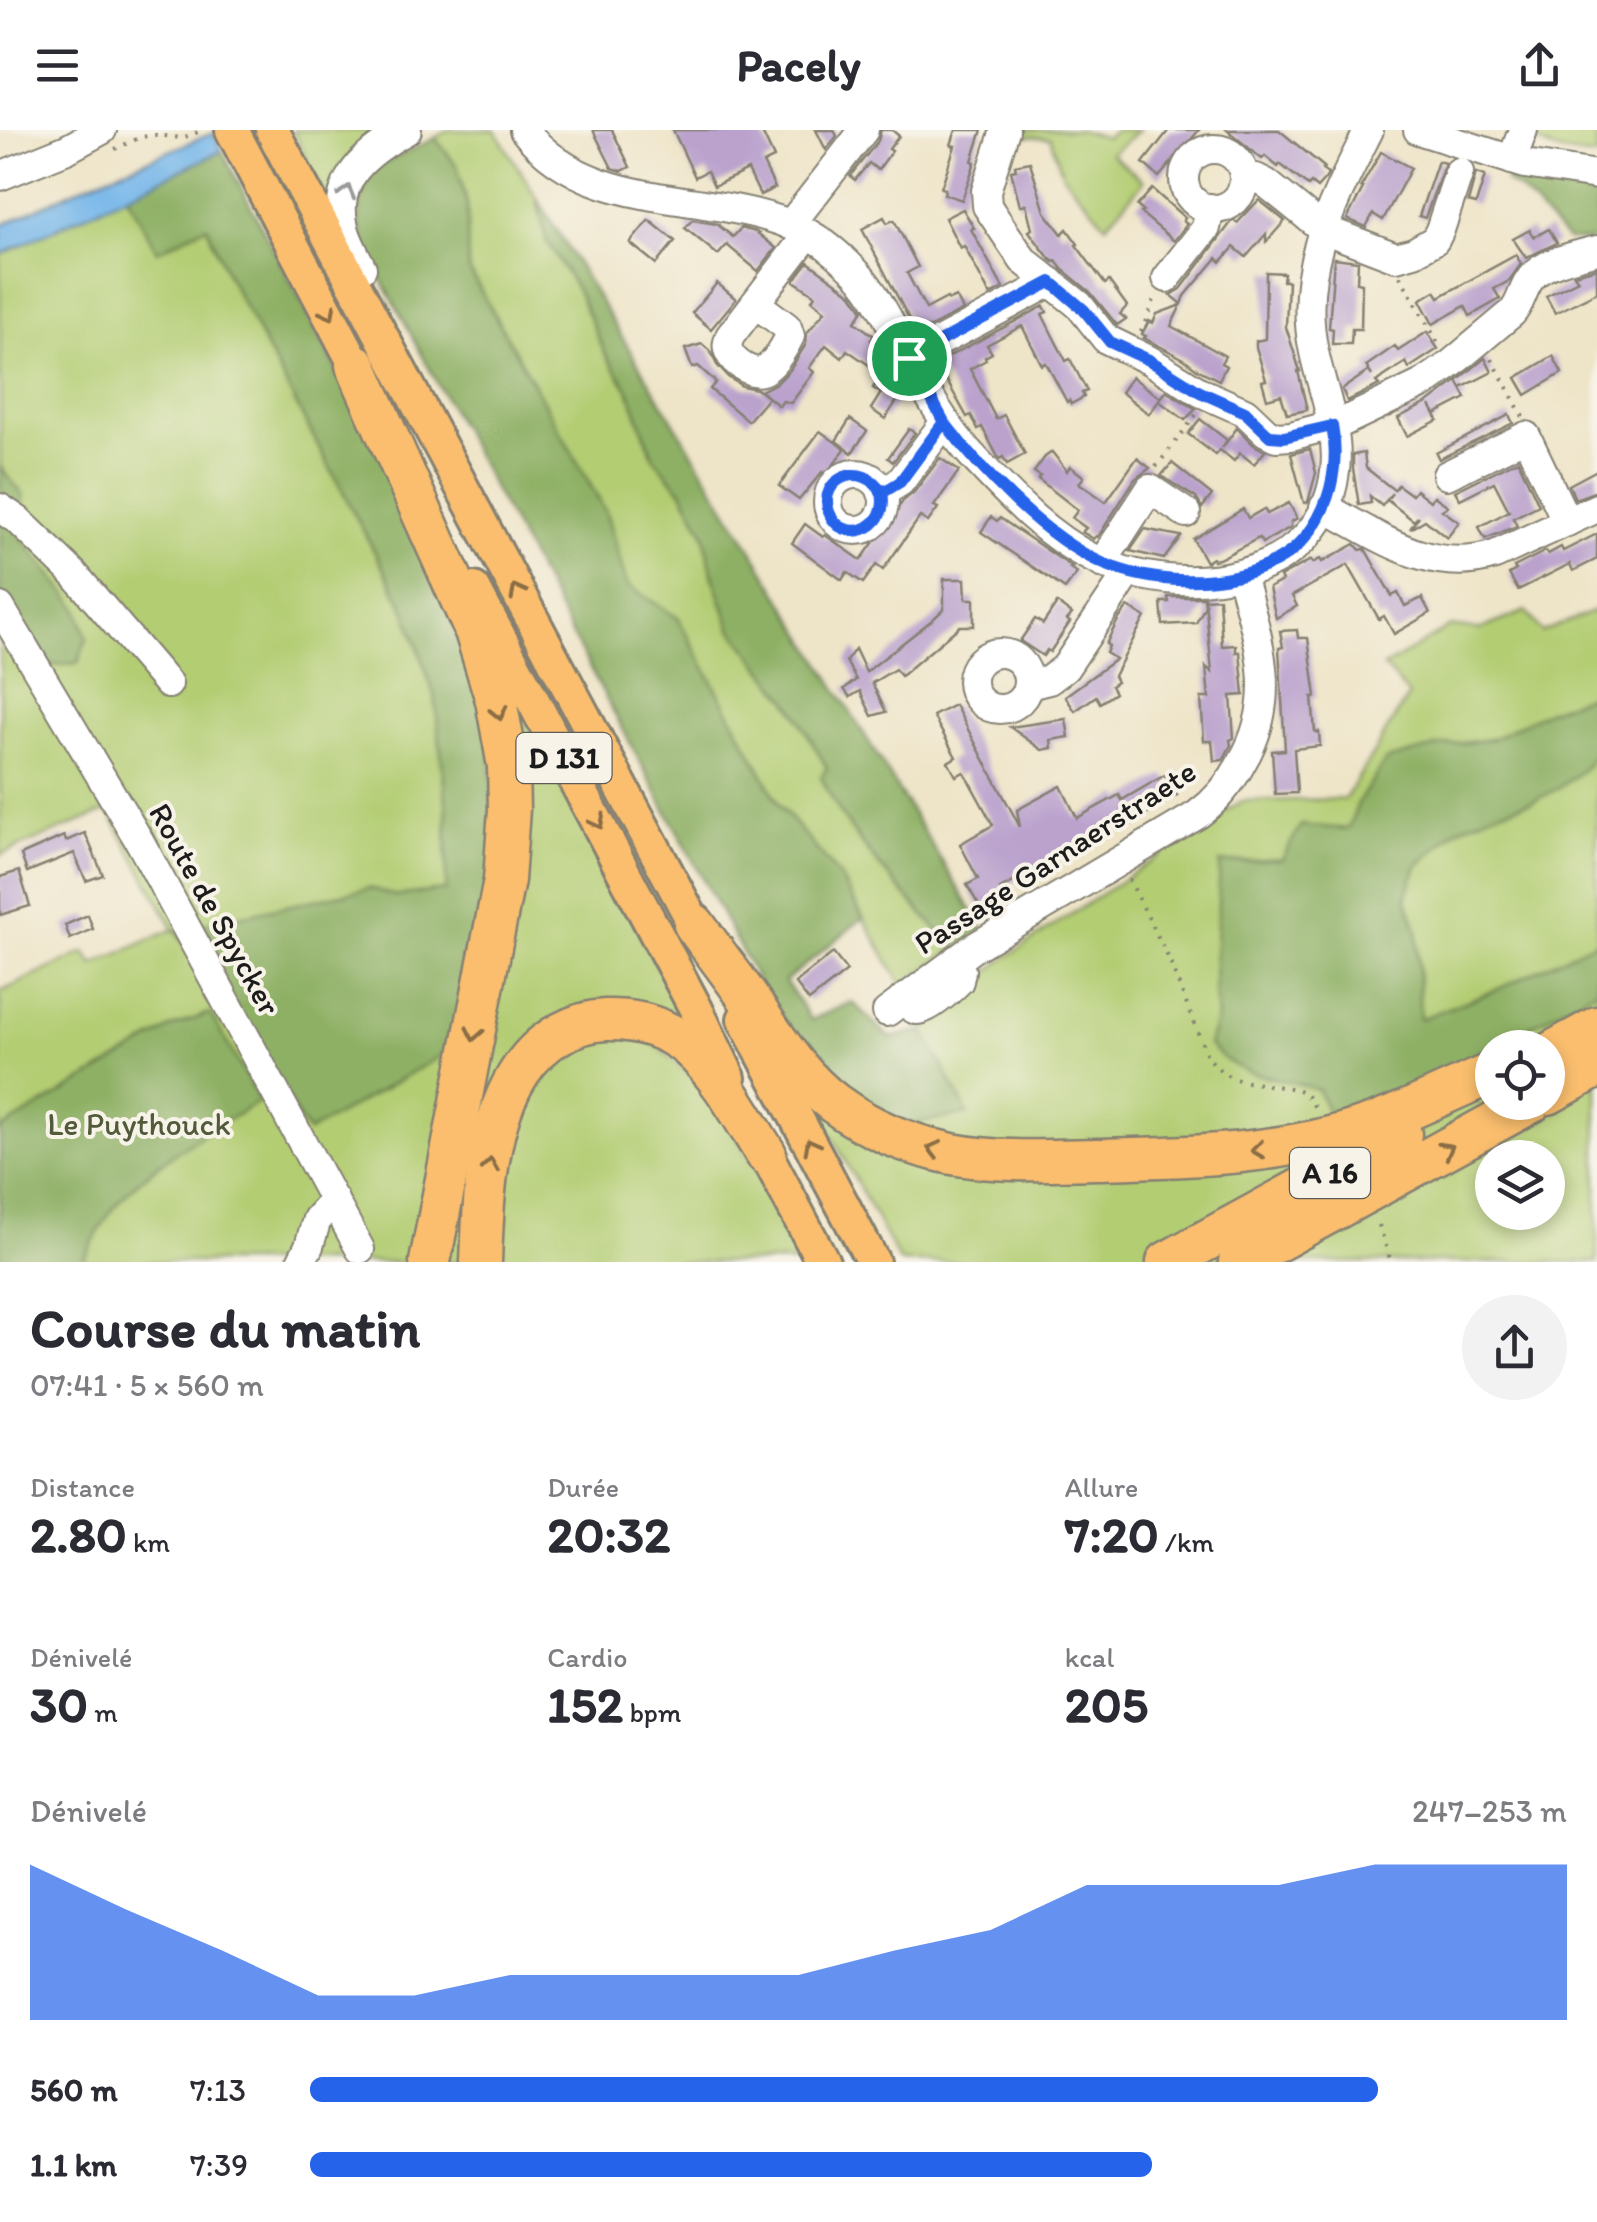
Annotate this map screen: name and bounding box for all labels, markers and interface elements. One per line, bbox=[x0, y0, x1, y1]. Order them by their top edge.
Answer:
icon: menu bbox=[30, 38, 85, 93]
text: Pacely bbox=[736, 38, 861, 92]
icon: share bbox=[1512, 38, 1567, 93]
one-way arrow bbox=[335, 184, 356, 201]
one-way arrow bbox=[316, 303, 336, 321]
pin bbox=[867, 316, 952, 401]
icon: arrive bbox=[882, 331, 937, 386]
one-way arrow bbox=[510, 583, 529, 601]
one-way arrow bbox=[487, 704, 508, 721]
road number: D 131 bbox=[516, 733, 612, 783]
street label: Passage Garnaerstraete bbox=[907, 752, 1203, 962]
street label: Route de Spycker bbox=[141, 796, 289, 1022]
one-way arrow bbox=[586, 812, 605, 830]
one-way arrow bbox=[464, 1026, 485, 1042]
map controls bbox=[1475, 1030, 1565, 1230]
button: locate bbox=[1475, 1030, 1565, 1120]
park label: Le Puythouck bbox=[47, 1105, 231, 1143]
one-way arrow bbox=[804, 1137, 823, 1155]
one-way arrow bbox=[1250, 1139, 1266, 1160]
one-way arrow bbox=[926, 1140, 943, 1161]
button: layers bbox=[1475, 1140, 1565, 1230]
one-way arrow bbox=[1437, 1141, 1455, 1161]
road number: A 16 bbox=[1290, 1148, 1370, 1198]
one-way arrow bbox=[479, 1157, 500, 1173]
text: Course du matin bbox=[30, 1295, 421, 1361]
button: share bbox=[1462, 1295, 1567, 1400]
text: 07:41 · 5 × 560 m bbox=[30, 1366, 264, 1404]
text: Distance bbox=[30, 1470, 135, 1504]
text: Durée bbox=[547, 1470, 619, 1504]
text: Allure bbox=[1065, 1470, 1138, 1504]
text: 2.80 bbox=[30, 1504, 127, 1565]
text: 20:32 bbox=[547, 1504, 670, 1565]
text: 7:20 bbox=[1065, 1504, 1159, 1565]
text: km bbox=[127, 1525, 170, 1559]
text: /km bbox=[1159, 1525, 1214, 1559]
text: Dénivelé bbox=[30, 1640, 132, 1674]
text: Cardio bbox=[547, 1640, 627, 1674]
text: kcal bbox=[1065, 1640, 1114, 1674]
text: 30 bbox=[30, 1674, 88, 1735]
text: 152 bbox=[547, 1674, 623, 1735]
text: 205 bbox=[1065, 1674, 1148, 1735]
text: m bbox=[88, 1695, 118, 1729]
text: bpm bbox=[623, 1695, 681, 1729]
text: Dénivelé bbox=[30, 1792, 147, 1830]
text: 247–253 m bbox=[1412, 1792, 1567, 1830]
text: 560 m bbox=[30, 2071, 118, 2109]
text: 7:13 bbox=[190, 2071, 246, 2109]
text: 1.1 km bbox=[30, 2146, 117, 2184]
text: 7:39 bbox=[190, 2146, 248, 2184]

